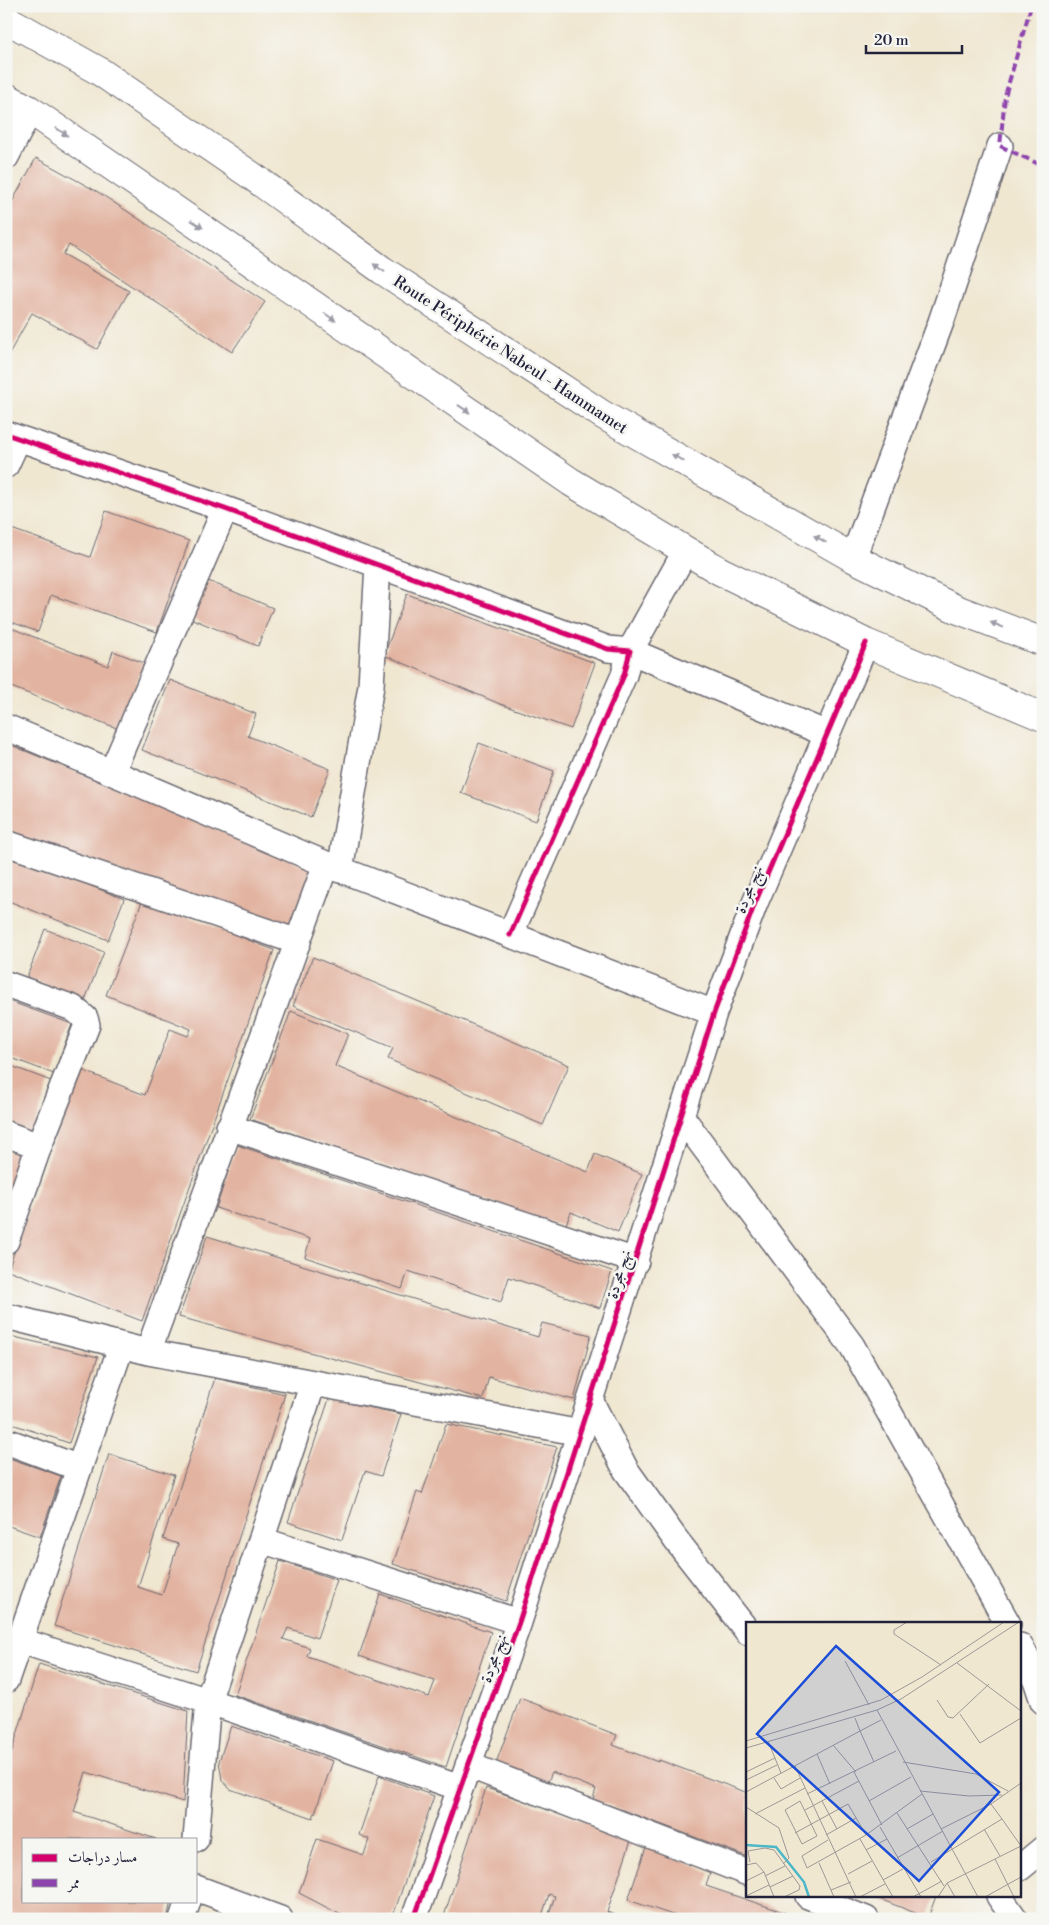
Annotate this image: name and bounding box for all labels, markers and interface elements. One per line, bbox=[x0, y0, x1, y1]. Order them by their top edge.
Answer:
scale bar bbox=[866, 22, 963, 54]
text: 20 m bbox=[874, 31, 909, 50]
one-way arrow bbox=[55, 127, 69, 137]
one-way arrow bbox=[190, 219, 203, 229]
one-way arrow bbox=[372, 263, 386, 273]
street label: Route Périphérie Nabeul - Hammamet bbox=[389, 271, 632, 438]
one-way arrow bbox=[323, 312, 336, 322]
one-way arrow bbox=[457, 404, 471, 414]
one-way arrow bbox=[672, 454, 685, 463]
one-way arrow bbox=[813, 534, 826, 543]
one-way arrow bbox=[990, 620, 1004, 628]
street label: نهج مجردة bbox=[730, 862, 771, 918]
street label: نهج مجردة bbox=[602, 1247, 640, 1302]
inset map bbox=[746, 1622, 1022, 1898]
street label: نهج مجردة bbox=[476, 1631, 516, 1687]
legend bbox=[22, 1838, 198, 1902]
text: مسار دراجات bbox=[68, 1848, 137, 1867]
text: ممر bbox=[66, 1874, 80, 1893]

